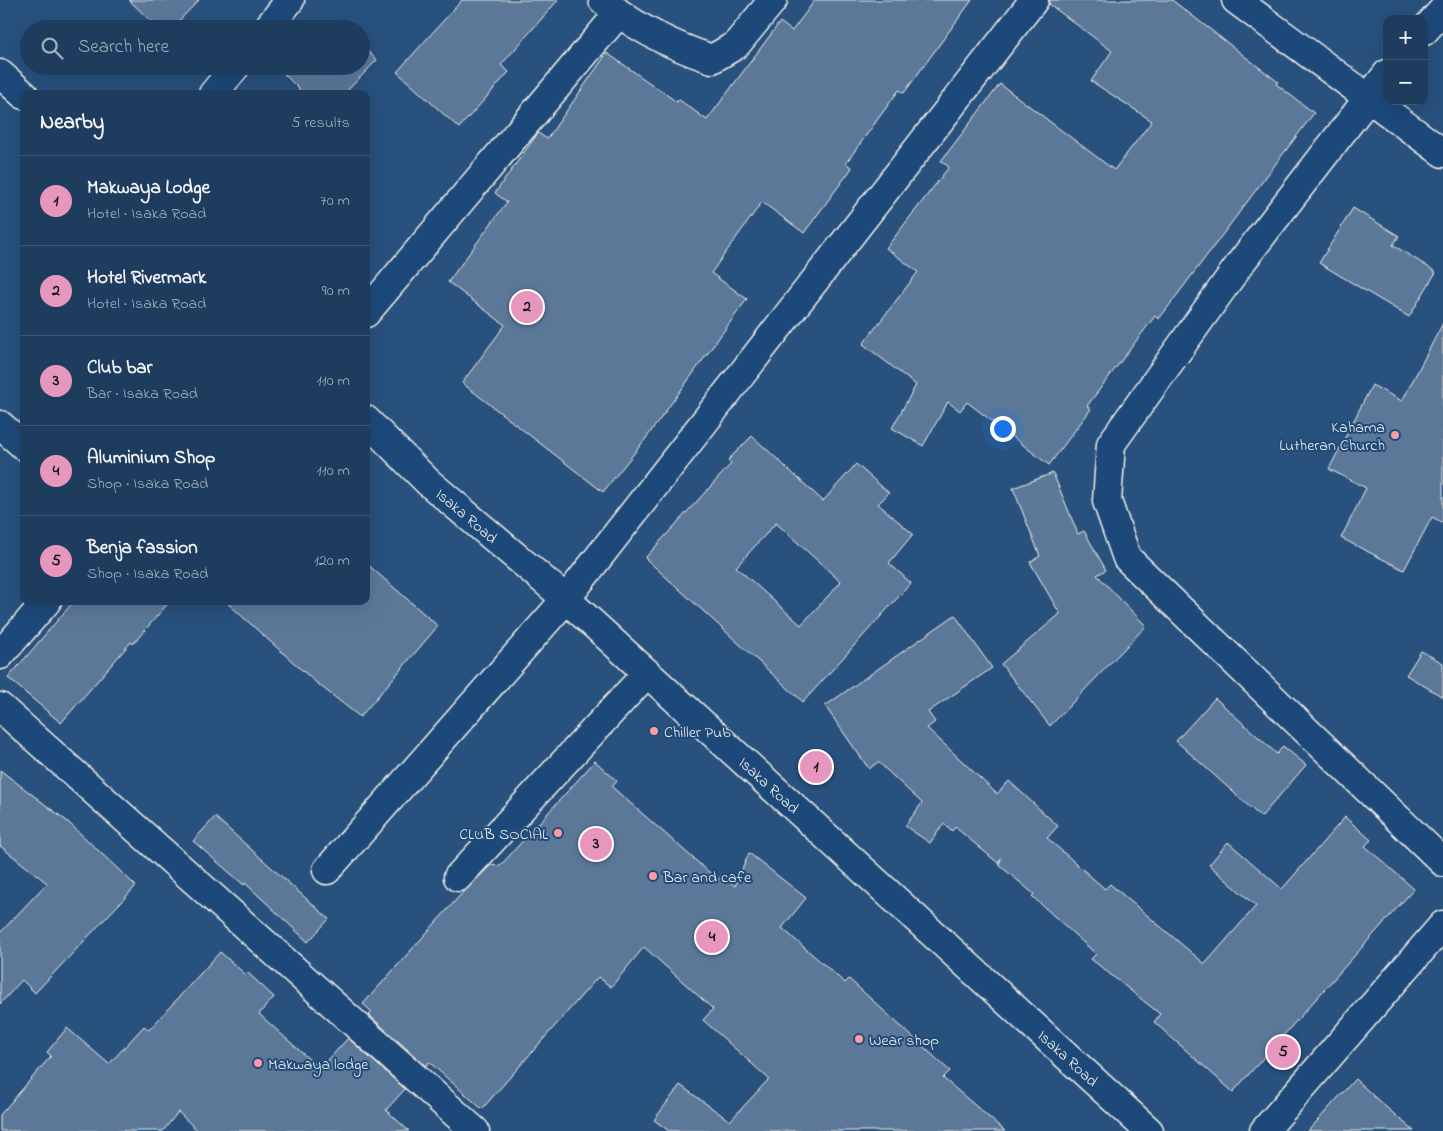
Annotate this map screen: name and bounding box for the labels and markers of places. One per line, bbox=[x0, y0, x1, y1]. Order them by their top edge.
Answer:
pin: 2 bbox=[511, 288, 543, 326]
place label: Kahama Lutheran Church bbox=[1279, 416, 1385, 458]
marker: Kahama Lutheran Church bbox=[1389, 429, 1401, 441]
place label: Chiller Pub bbox=[664, 721, 731, 745]
marker: Chiller Pub bbox=[648, 725, 660, 737]
pin: 1 bbox=[800, 748, 832, 786]
place label: CLUB SOCIAL bbox=[459, 823, 548, 847]
pin: 3 bbox=[580, 825, 612, 863]
marker: CLUB SOCIAL bbox=[552, 827, 564, 839]
place label: Bar and cafe bbox=[662, 866, 752, 890]
marker: Bar and cafe bbox=[647, 870, 659, 882]
pin: 4 bbox=[696, 918, 728, 956]
place label: Wear shop bbox=[869, 1029, 939, 1053]
marker: Wear shop bbox=[853, 1033, 865, 1045]
pin: 5 bbox=[1267, 1033, 1299, 1071]
place label: Makwaya lodge bbox=[268, 1053, 369, 1077]
marker: Makwaya lodge bbox=[252, 1057, 264, 1069]

